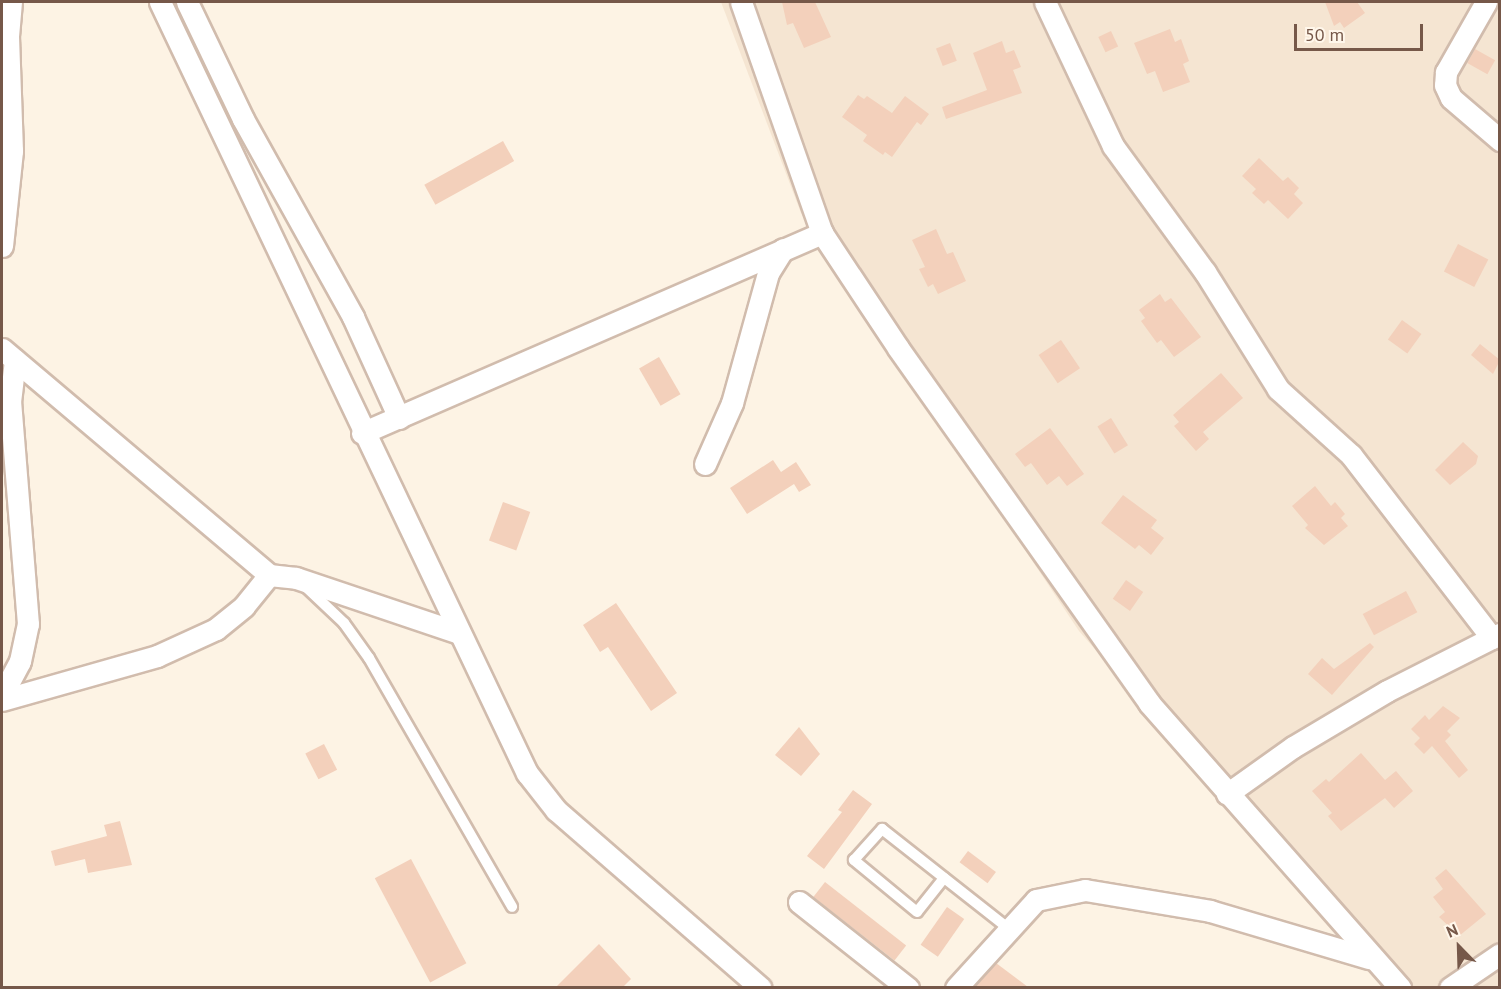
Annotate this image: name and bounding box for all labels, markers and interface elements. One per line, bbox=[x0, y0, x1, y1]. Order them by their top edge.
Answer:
scale bar bbox=[1297, 12, 1426, 50]
text: 50 m bbox=[1305, 23, 1344, 46]
north arrow bbox=[1429, 917, 1489, 977]
text: N bbox=[1443, 919, 1461, 942]

